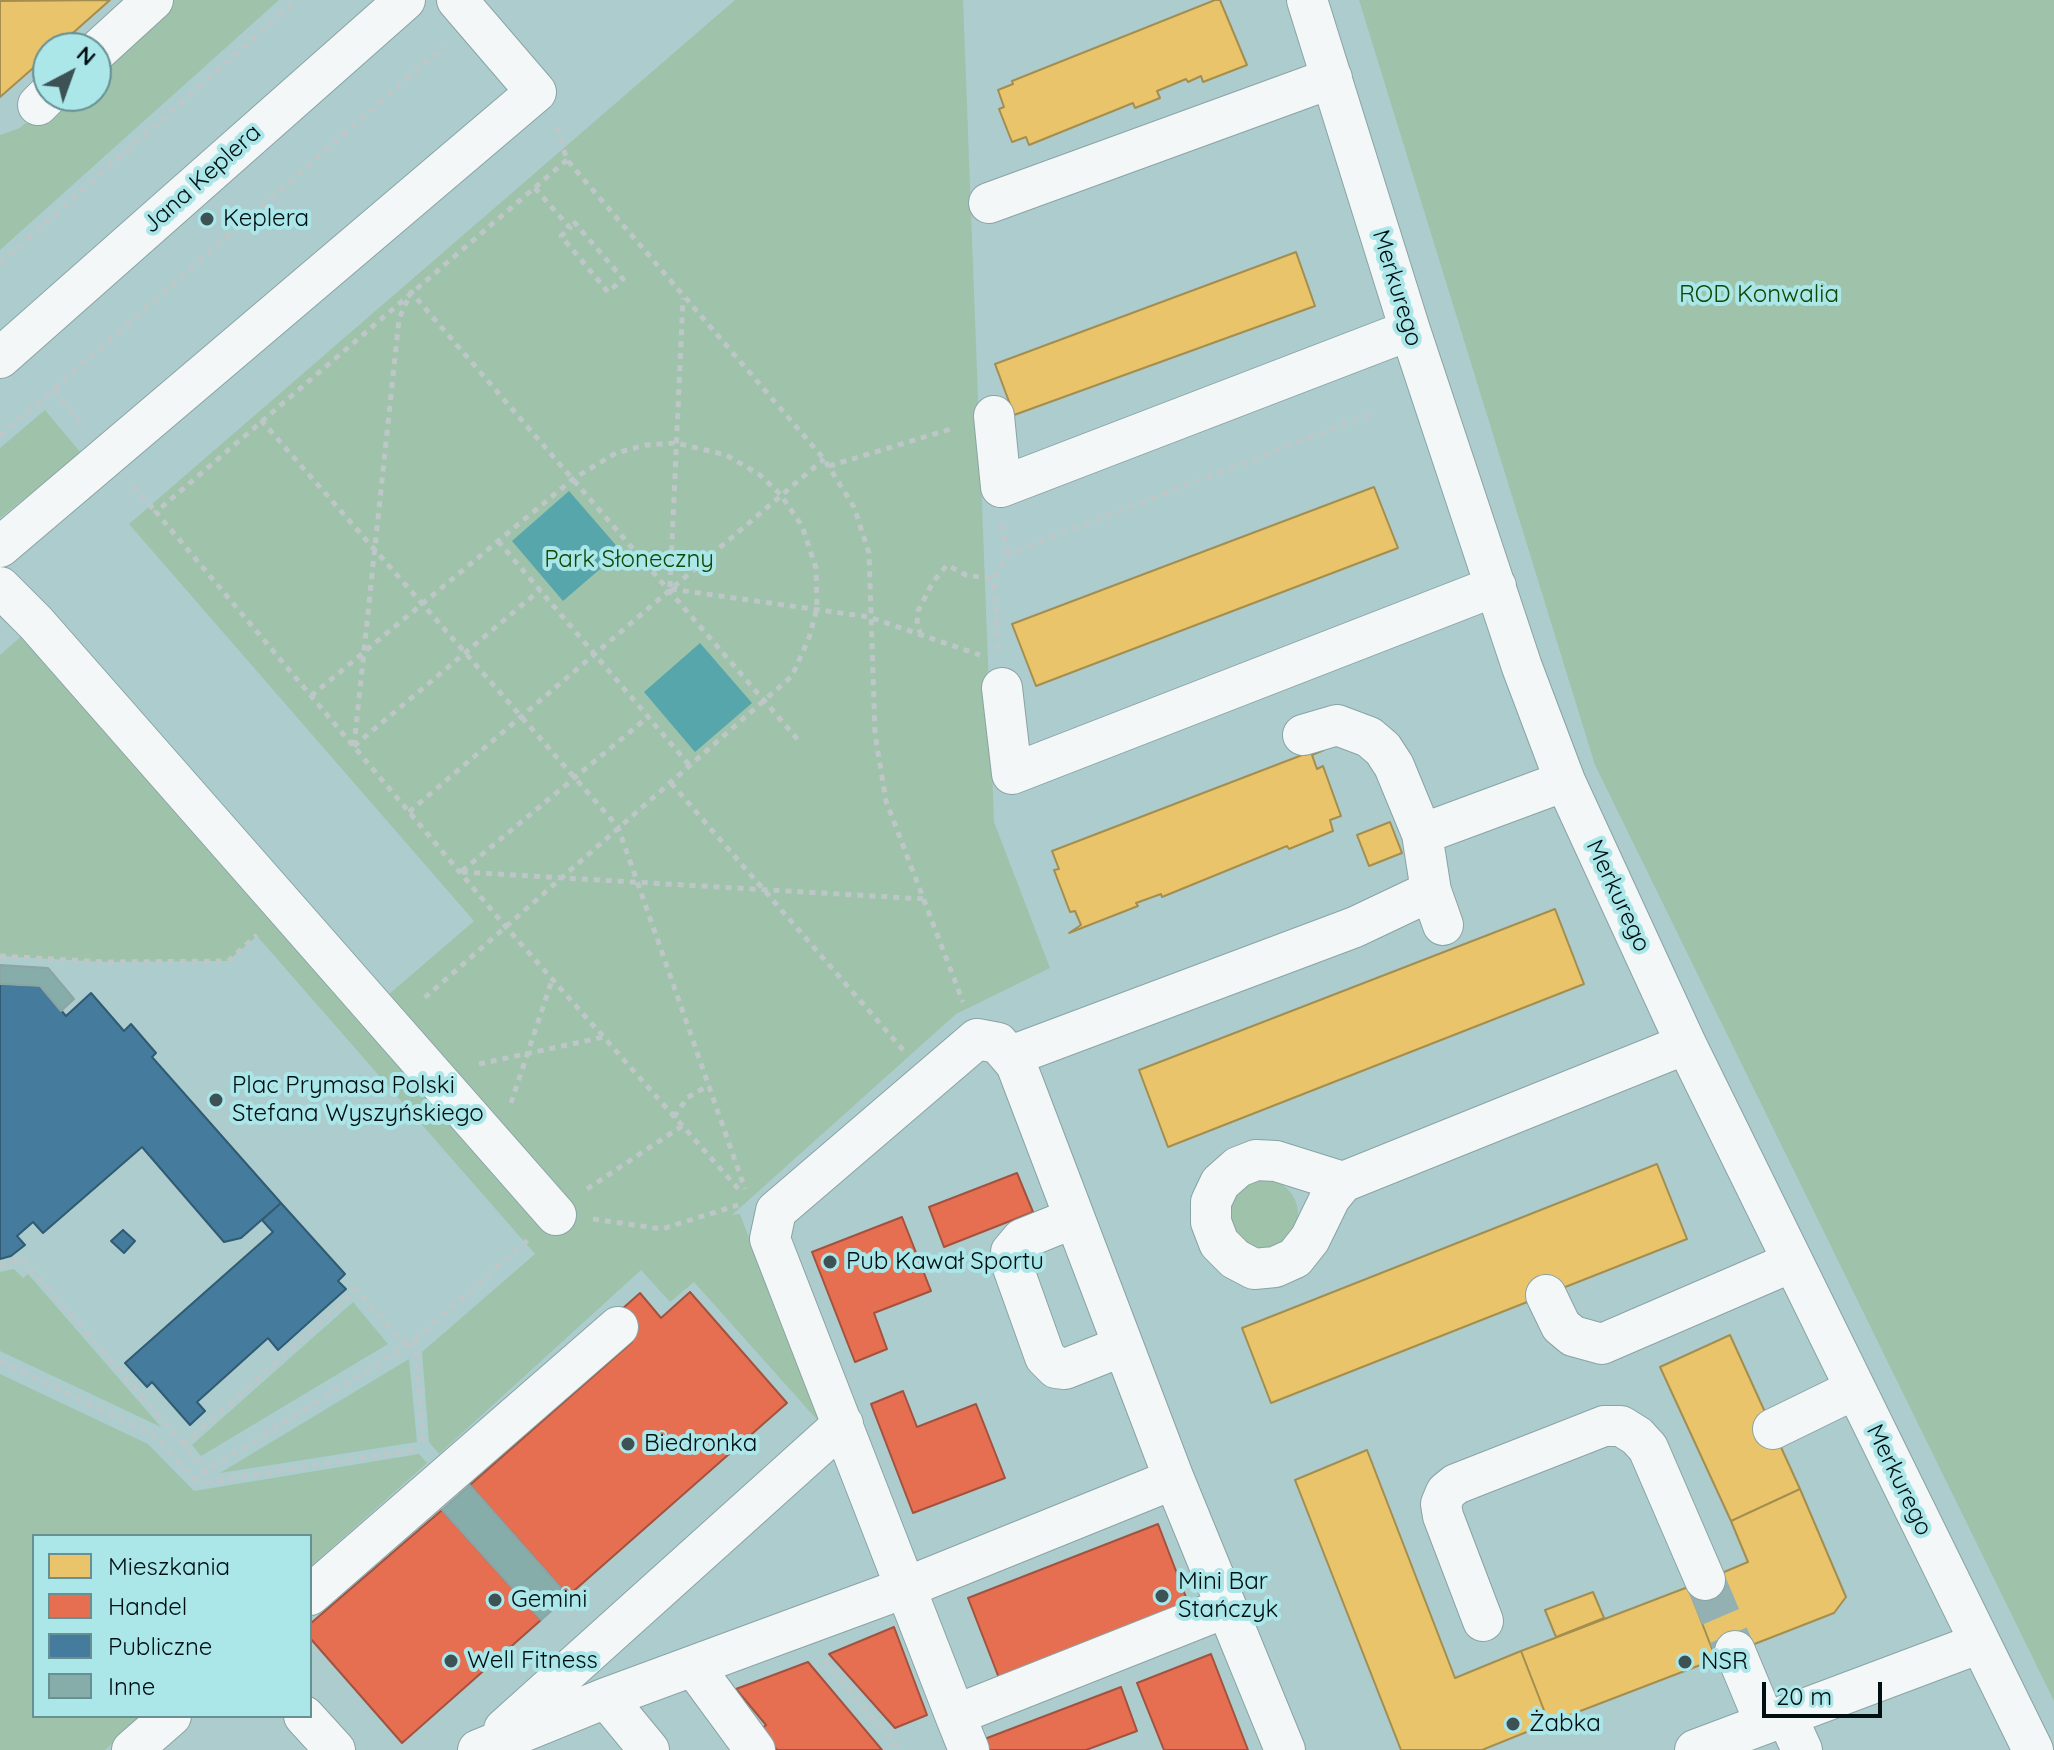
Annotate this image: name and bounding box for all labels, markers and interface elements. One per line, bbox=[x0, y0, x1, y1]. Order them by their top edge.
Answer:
north arrow bbox=[32, 32, 112, 112]
text: N bbox=[71, 40, 102, 71]
street label: Jana Keplera bbox=[137, 118, 267, 240]
place label: Keplera bbox=[223, 205, 309, 233]
marker: Keplera bbox=[198, 210, 216, 228]
street label: Merkurego bbox=[1366, 226, 1428, 350]
park label: ROD Konwalia bbox=[1679, 281, 1839, 309]
park label: Park Słoneczny bbox=[544, 546, 714, 574]
street label: Merkurego bbox=[1580, 835, 1656, 957]
place label: Plac Prymasa Polski Stefana Wyszyńskiego bbox=[232, 1072, 484, 1128]
marker: Plac Prymasa Polski Stefana Wyszyńskiego bbox=[207, 1091, 225, 1109]
place label: Pub Kawał Sportu bbox=[846, 1248, 1044, 1276]
marker: Pub Kawał Sportu bbox=[821, 1253, 839, 1271]
street label: Merkurego bbox=[1860, 1420, 1938, 1540]
place label: Biedronka bbox=[644, 1430, 757, 1458]
marker: Biedronka bbox=[619, 1435, 637, 1453]
legend bbox=[32, 1534, 312, 1718]
text: Mieszkania bbox=[108, 1551, 230, 1581]
place label: Mini Bar Stańczyk bbox=[1178, 1568, 1278, 1624]
place label: Gemini bbox=[511, 1586, 587, 1614]
marker: Mini Bar Stańczyk bbox=[1153, 1587, 1171, 1605]
text: Handel bbox=[108, 1591, 187, 1621]
marker: Gemini bbox=[486, 1591, 504, 1609]
text: Publiczne bbox=[108, 1631, 212, 1661]
place label: Well Fitness bbox=[467, 1647, 598, 1675]
place label: NSR bbox=[1701, 1648, 1748, 1676]
marker: Well Fitness bbox=[442, 1652, 460, 1670]
marker: NSR bbox=[1676, 1653, 1694, 1671]
scale bar bbox=[1766, 1666, 1886, 1716]
text: Inne bbox=[108, 1671, 155, 1701]
text: 20 m bbox=[1776, 1681, 1832, 1711]
place label: Żabka bbox=[1529, 1710, 1601, 1738]
marker: Żabka bbox=[1504, 1715, 1522, 1733]

